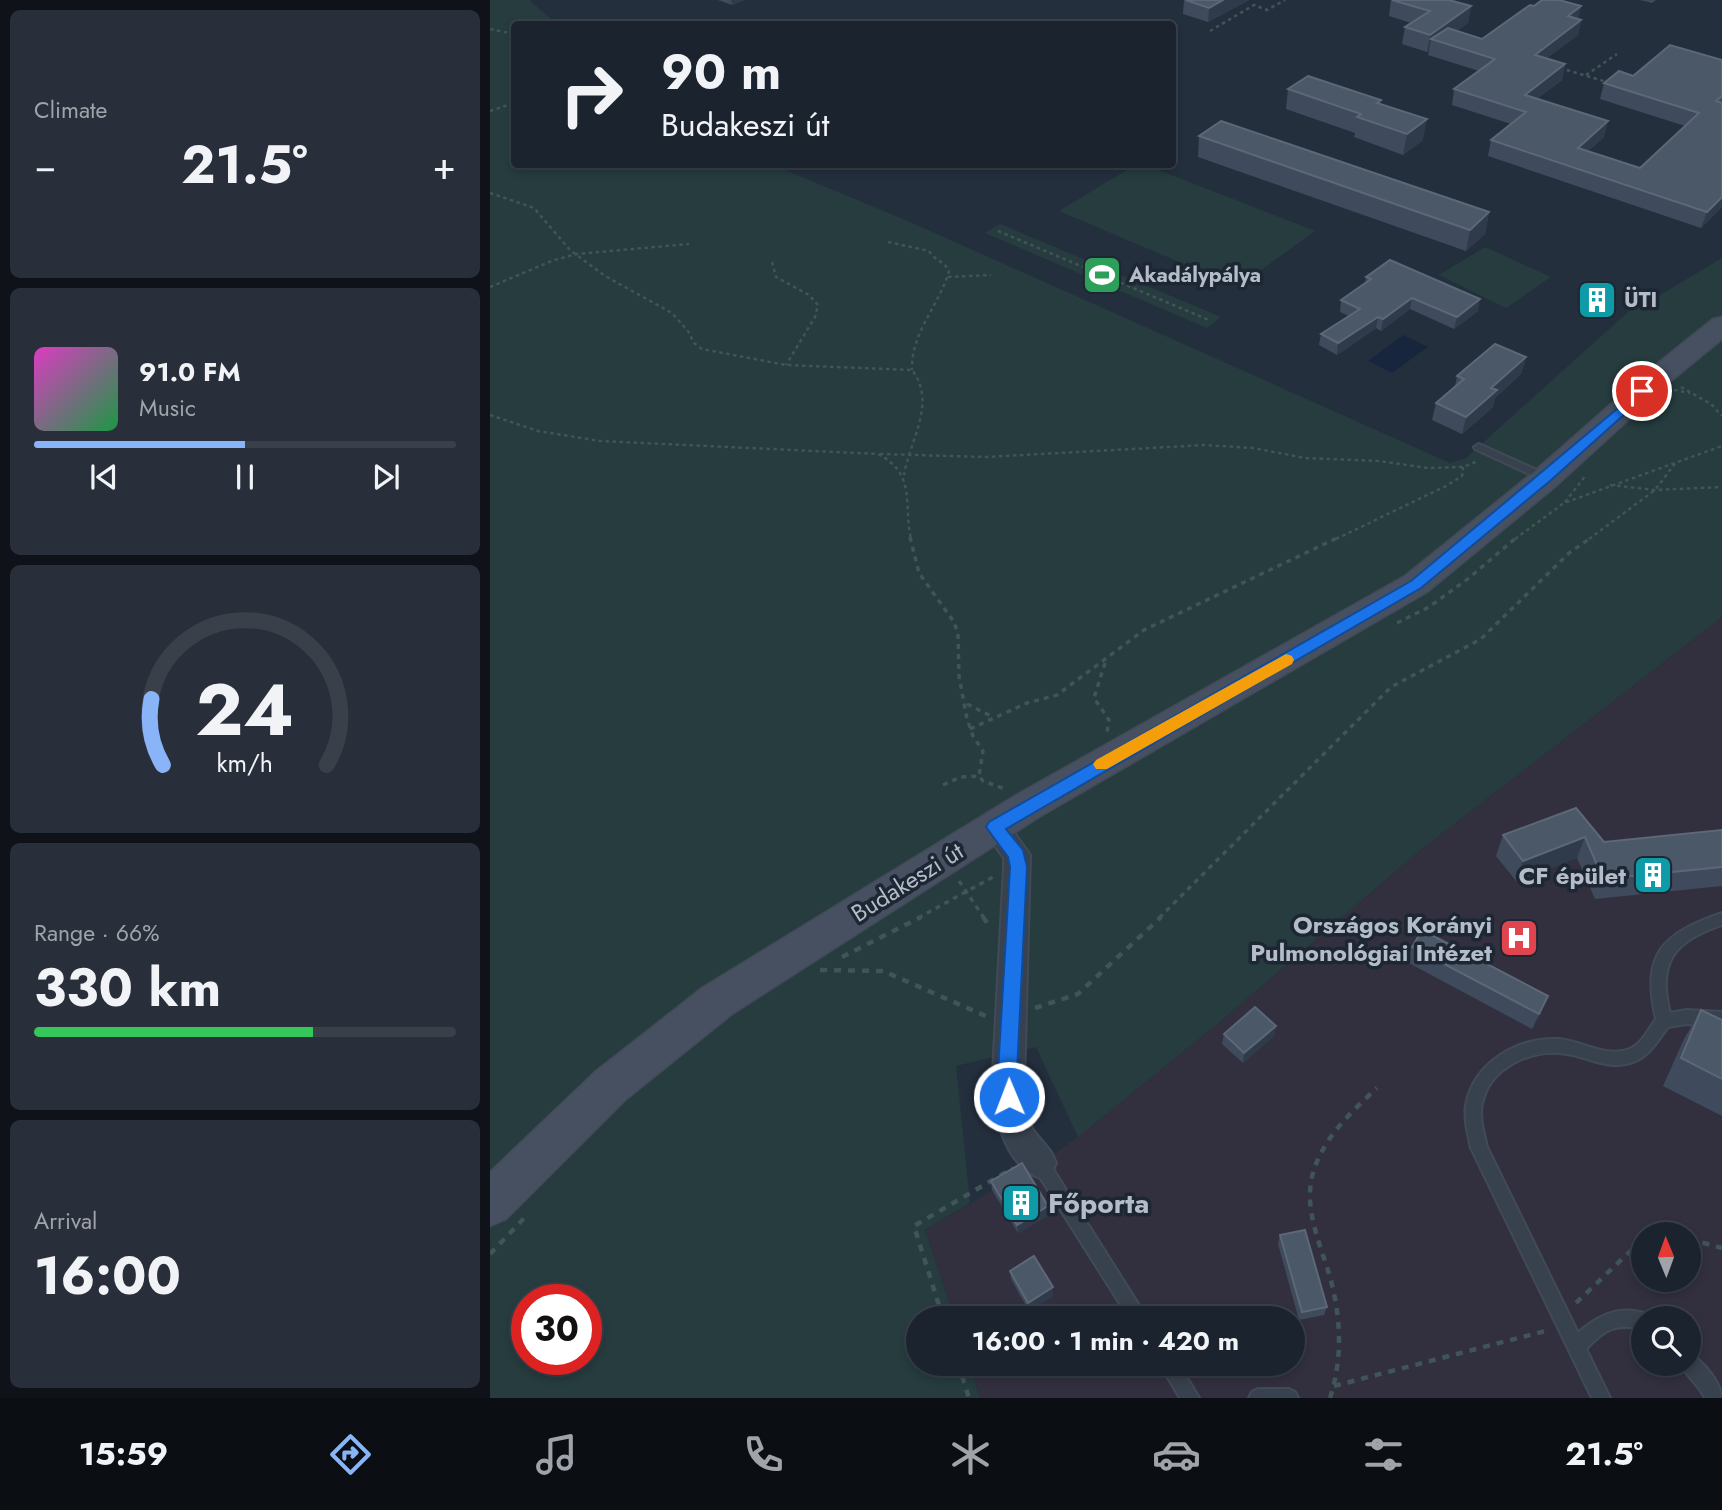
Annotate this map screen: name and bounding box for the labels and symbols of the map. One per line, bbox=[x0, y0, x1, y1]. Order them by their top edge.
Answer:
sports icon: Akadálypálya bbox=[1081, 254, 1123, 296]
place label: Akadálypálya bbox=[1128, 260, 1261, 290]
building icon: ÜTI bbox=[1576, 279, 1618, 321]
place label: ÜTI bbox=[1624, 285, 1657, 315]
pin bbox=[1612, 361, 1672, 421]
street label: Budakeszi út bbox=[844, 834, 970, 930]
building icon: CF épület bbox=[1632, 854, 1674, 896]
place label: CF épület bbox=[1518, 858, 1626, 893]
place label: Országos Korányi Pulmonológiai Intézet bbox=[1250, 907, 1492, 970]
hospital icon: Országos Korányi Pulmonológiai Intézet bbox=[1498, 917, 1540, 959]
position arrow bbox=[972, 1060, 1046, 1134]
building icon: Főporta bbox=[1000, 1182, 1042, 1224]
place label: Főporta bbox=[1048, 1183, 1149, 1224]
north arrow bbox=[1631, 1222, 1701, 1292]
speed limit sign: 30 bbox=[511, 1284, 602, 1375]

